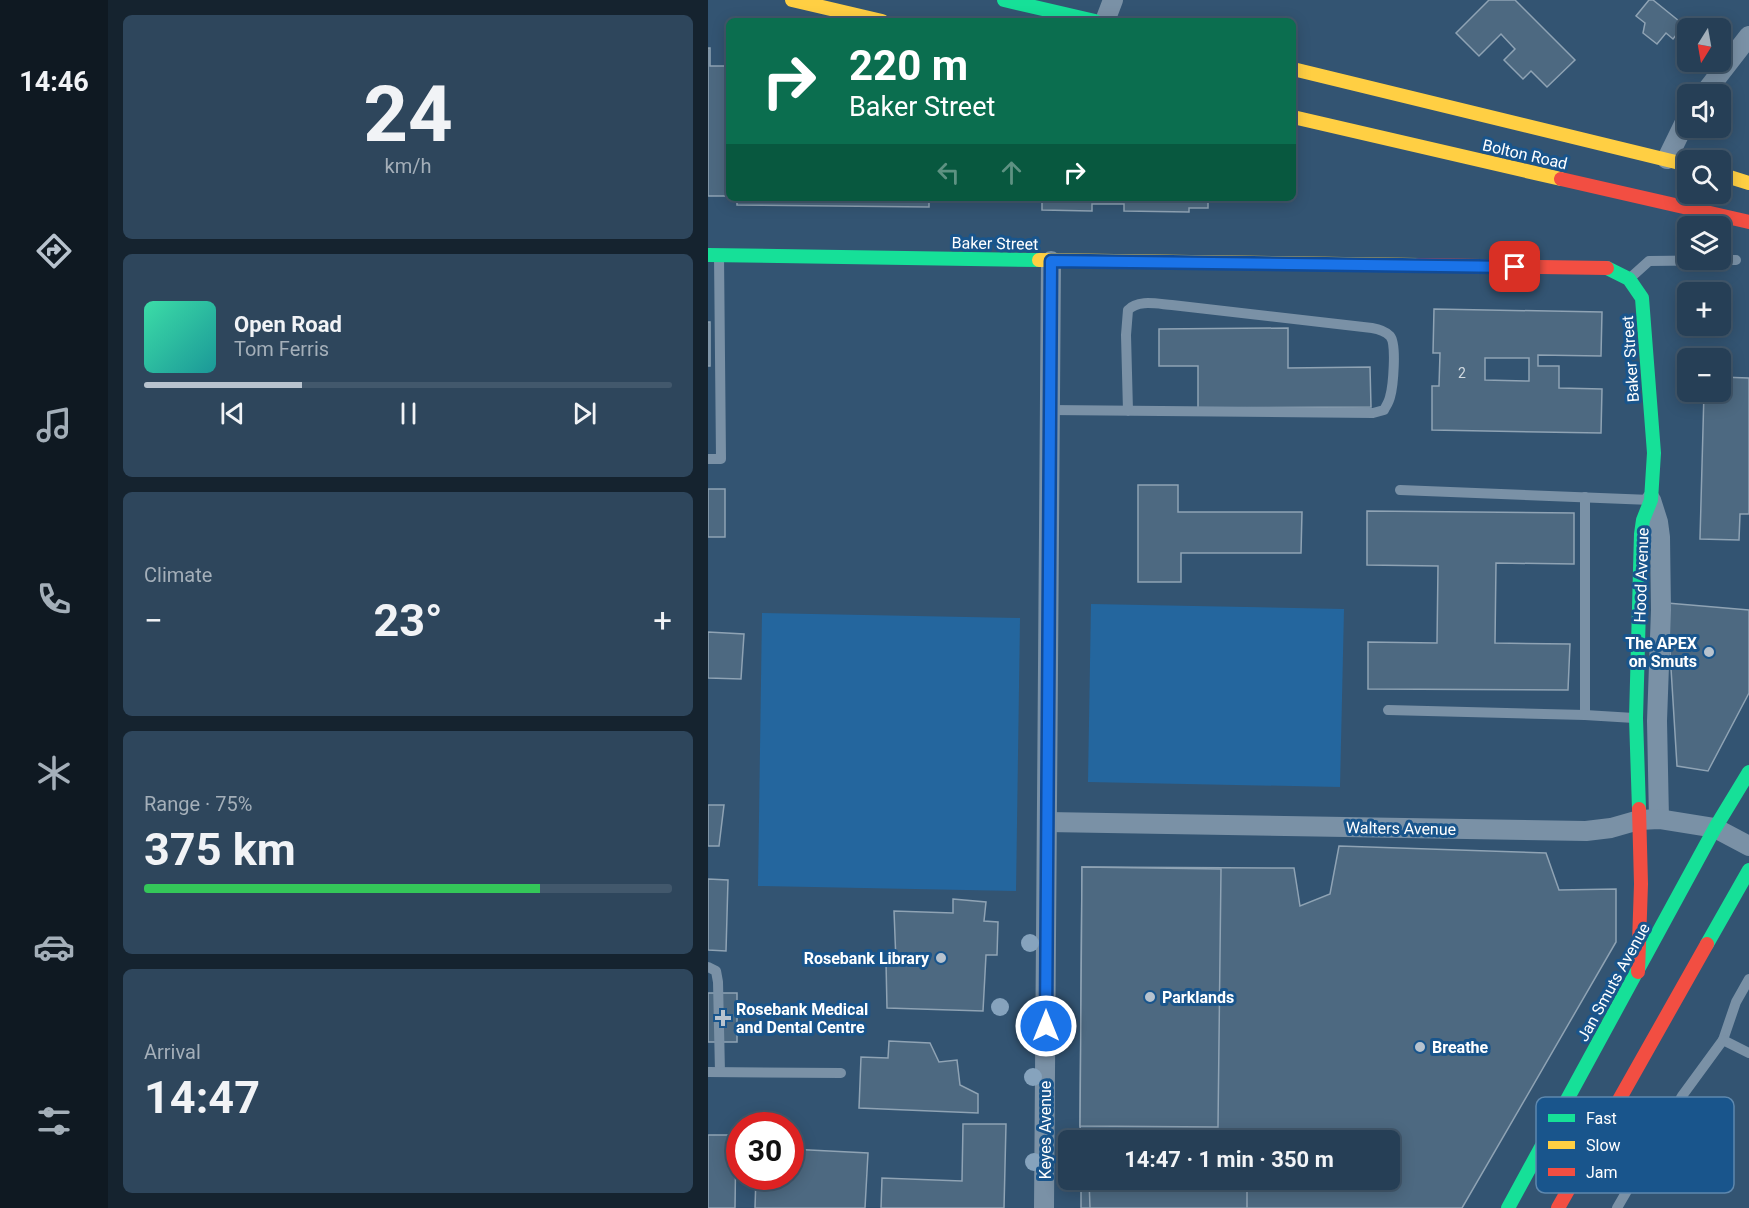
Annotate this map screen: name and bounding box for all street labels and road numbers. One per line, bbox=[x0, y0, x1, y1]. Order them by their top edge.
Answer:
street label: Bolton Road bbox=[1481, 135, 1569, 173]
street label: Baker Street bbox=[951, 233, 1039, 254]
street label: Baker Street bbox=[1618, 315, 1643, 403]
street label: Hood Avenue bbox=[1630, 527, 1653, 623]
street label: Walters Avenue bbox=[1346, 818, 1456, 839]
street label: Jan Smuts Avenue bbox=[1573, 920, 1654, 1045]
street label: Keyes Avenue bbox=[1036, 1081, 1055, 1179]

